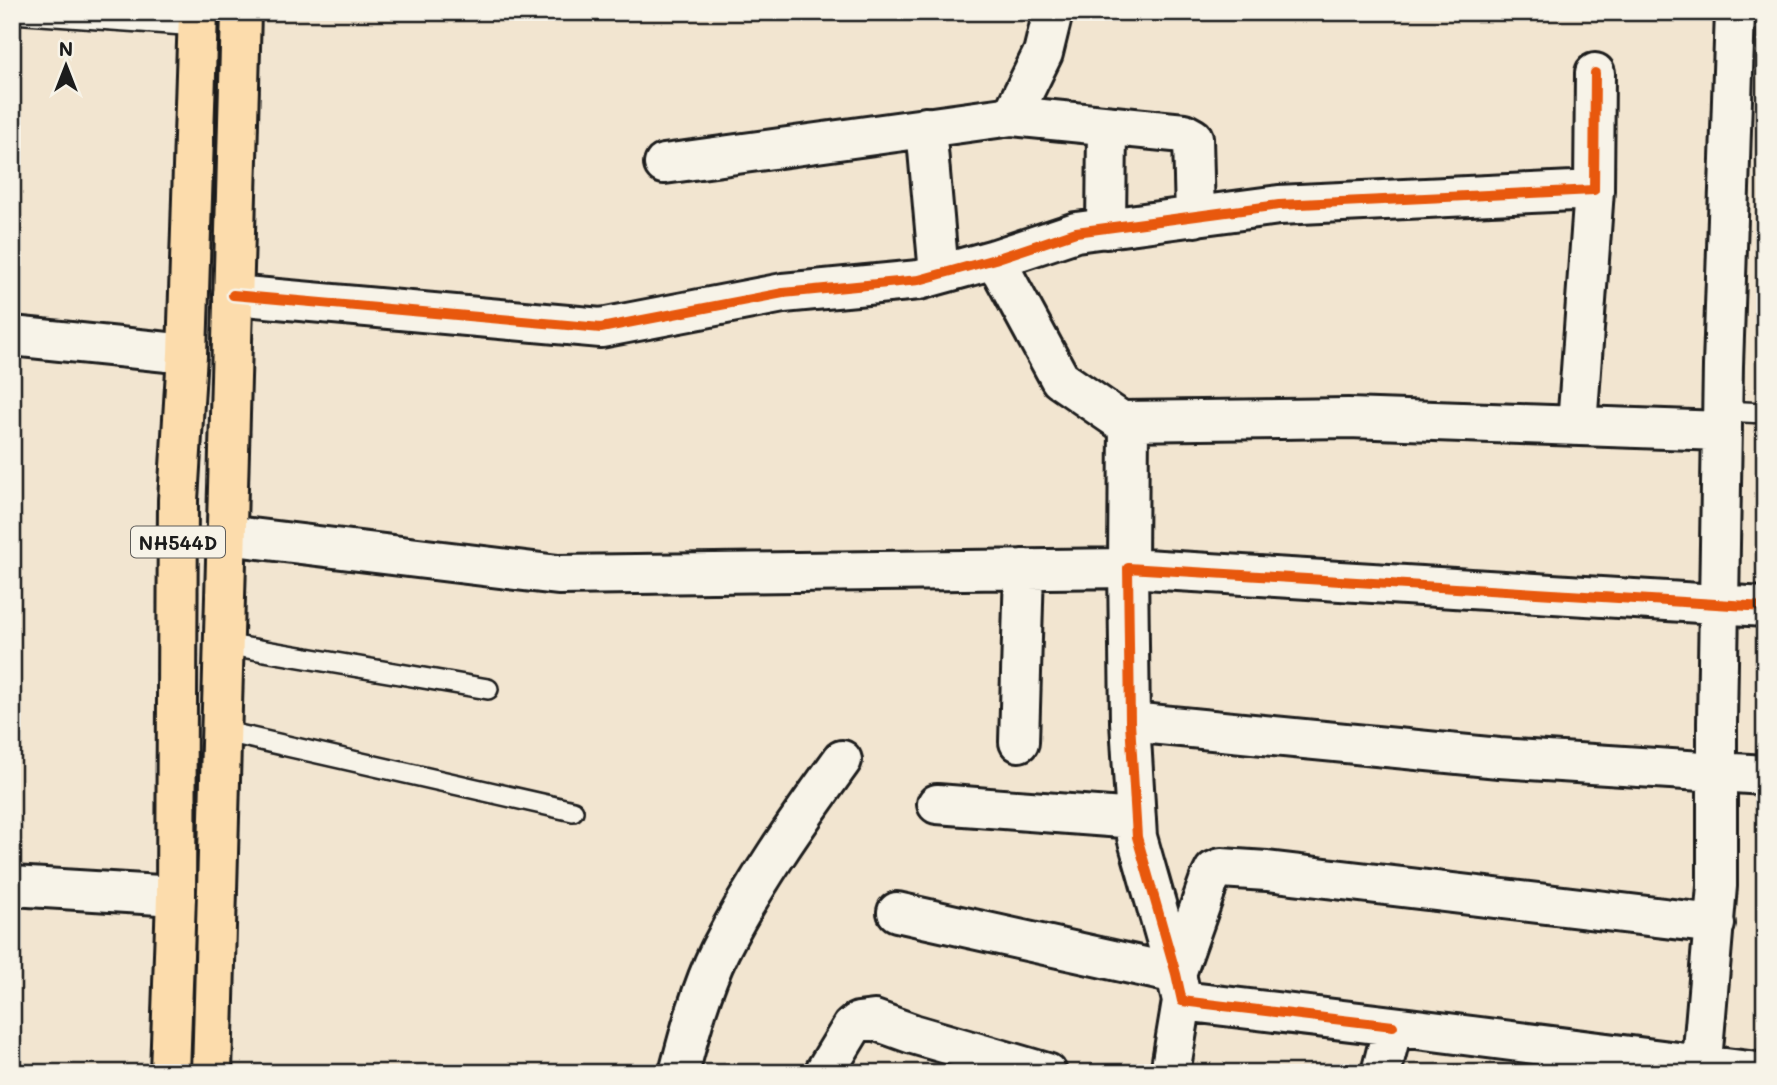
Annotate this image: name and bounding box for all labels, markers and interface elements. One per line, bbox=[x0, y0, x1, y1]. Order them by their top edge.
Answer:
north arrow bbox=[32, 32, 102, 102]
text: N bbox=[59, 36, 73, 61]
road number: NH544D bbox=[131, 526, 225, 558]

